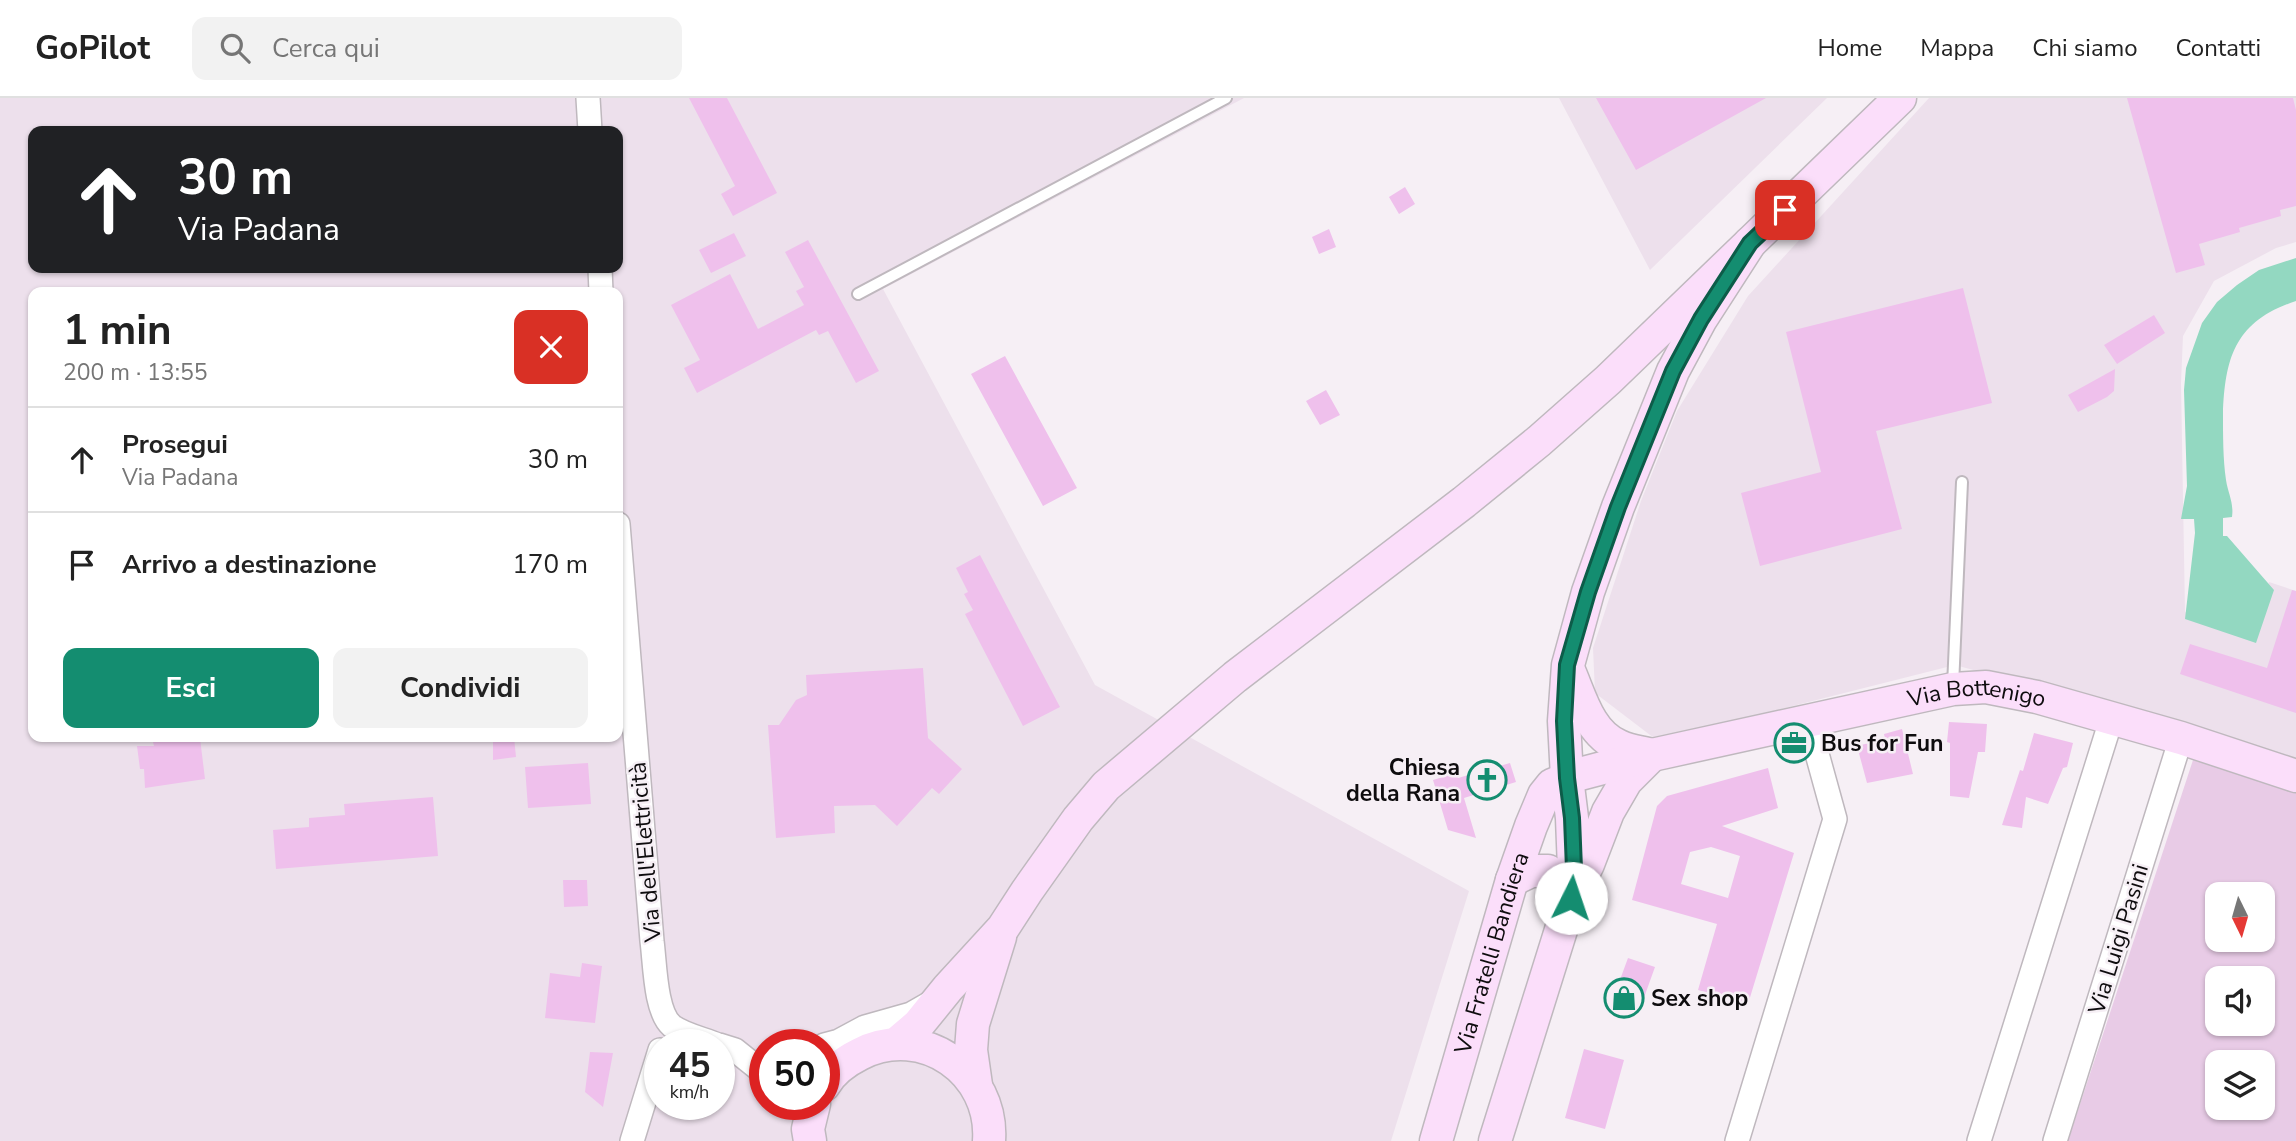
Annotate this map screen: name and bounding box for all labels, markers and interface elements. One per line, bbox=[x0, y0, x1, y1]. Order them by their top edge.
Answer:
search box bbox=[192, 17, 682, 80]
text: GoPilot bbox=[35, 26, 150, 71]
icon: search bbox=[216, 29, 254, 67]
text: Cerca qui bbox=[272, 31, 380, 66]
text: Home bbox=[1817, 32, 1882, 64]
text: Mappa bbox=[1920, 32, 1994, 64]
text: Chi siamo bbox=[2032, 32, 2138, 64]
text: Contatti bbox=[2176, 32, 2261, 64]
text: 30 m bbox=[178, 144, 293, 211]
icon: ahead bbox=[63, 154, 154, 245]
pin bbox=[1755, 180, 1815, 240]
icon: arrive bbox=[1766, 191, 1804, 229]
text: Via Padana bbox=[178, 208, 340, 251]
text: 1 min bbox=[63, 302, 172, 359]
button: close bbox=[514, 310, 588, 384]
text: 200 m · 13:55 bbox=[63, 357, 208, 388]
text: Prosegui bbox=[122, 427, 228, 462]
icon: ahead bbox=[63, 441, 101, 479]
text: 30 m bbox=[528, 442, 588, 477]
text: Via Padana bbox=[122, 462, 238, 493]
icon: arrive bbox=[63, 546, 101, 584]
text: Arrivo a destinazione bbox=[122, 547, 377, 582]
text: 170 m bbox=[512, 547, 588, 582]
button: Esci bbox=[63, 648, 319, 728]
button: Condividi bbox=[333, 648, 588, 728]
street label: Via Bottenigo bbox=[1904, 672, 2050, 715]
office icon: Bus for Fun bbox=[1773, 722, 1815, 764]
place label: Bus for Fun bbox=[1821, 728, 1944, 759]
place label: Chiesa della Rana bbox=[1346, 752, 1460, 809]
church icon: Chiesa della Rana bbox=[1466, 759, 1508, 801]
street label: Via dell'Elettricità bbox=[622, 761, 669, 944]
street label: Via Fratelli Bandiera bbox=[1447, 848, 1537, 1059]
street label: Via Luigi Pasini bbox=[2081, 860, 2156, 1019]
position arrow bbox=[1534, 861, 1608, 935]
north arrow bbox=[2205, 882, 2275, 952]
map controls bbox=[2205, 882, 2275, 1120]
button: sound bbox=[2205, 966, 2275, 1036]
shop icon: Sex shop bbox=[1603, 977, 1645, 1019]
place label: Sex shop bbox=[1651, 983, 1748, 1014]
speed limit sign: 50 bbox=[749, 1029, 840, 1120]
text: 45 bbox=[668, 1042, 711, 1089]
button: layers bbox=[2205, 1050, 2275, 1120]
text: km/h bbox=[670, 1080, 709, 1104]

